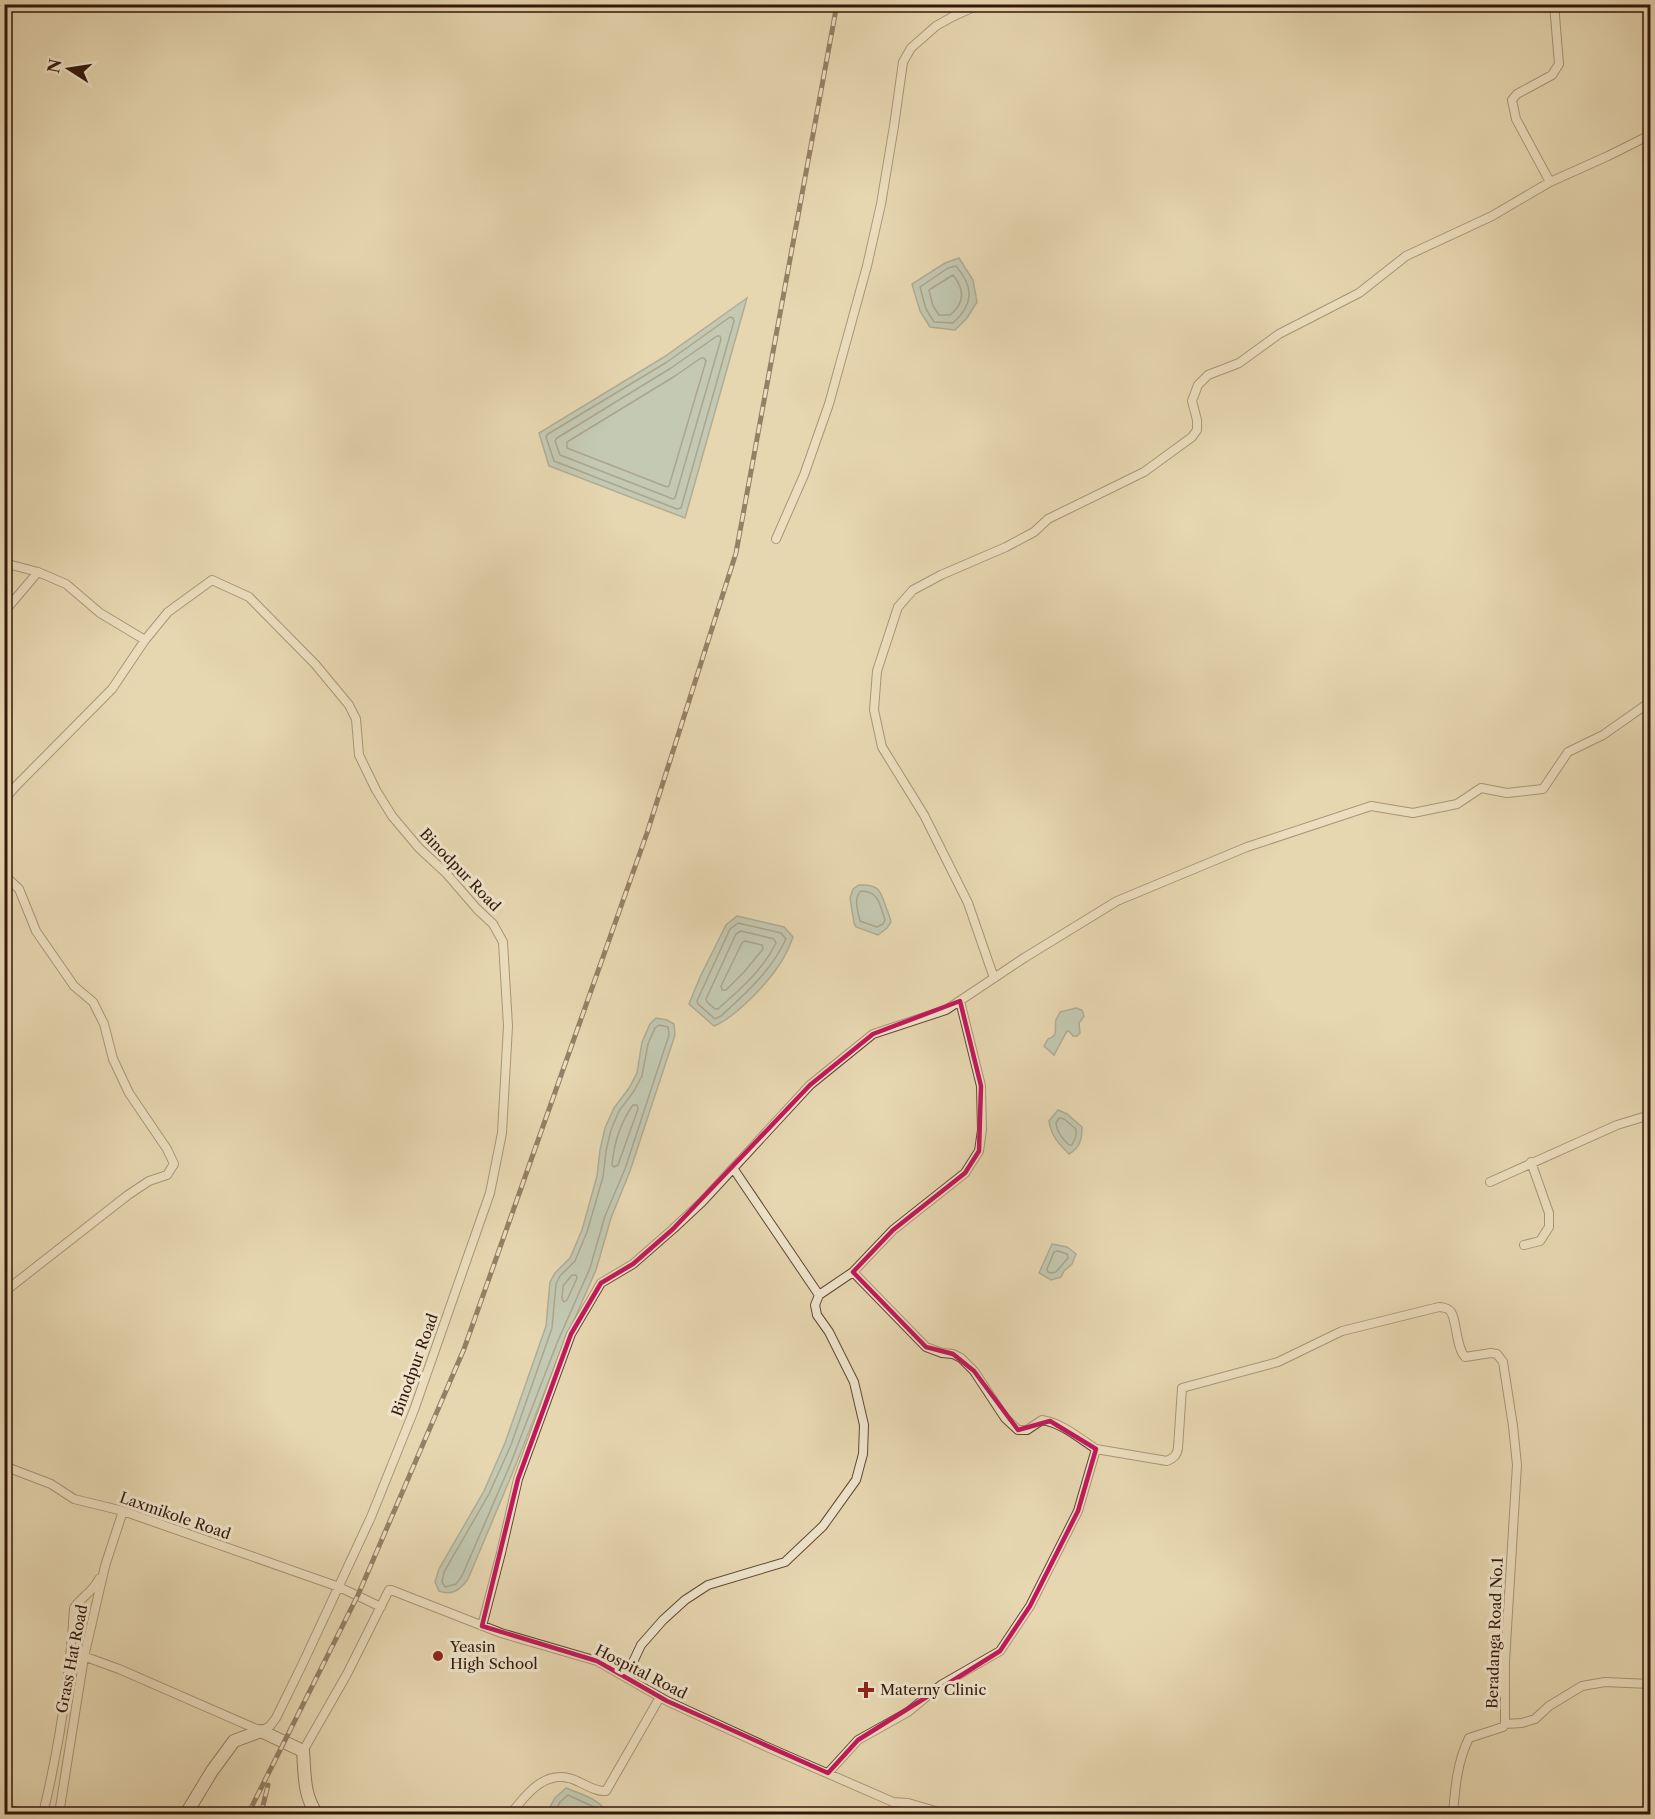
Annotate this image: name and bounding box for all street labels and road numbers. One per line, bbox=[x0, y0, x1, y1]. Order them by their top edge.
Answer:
street label: Binodpur Road bbox=[416, 824, 505, 915]
street label: Binodpur Road bbox=[387, 1311, 442, 1419]
street label: Laxmikole Road bbox=[117, 1488, 233, 1543]
street label: Beradanga Road No.1 bbox=[1482, 1556, 1507, 1709]
street label: Grass Hat Road bbox=[52, 1603, 91, 1715]
street label: Hospital Road bbox=[592, 1640, 690, 1703]

